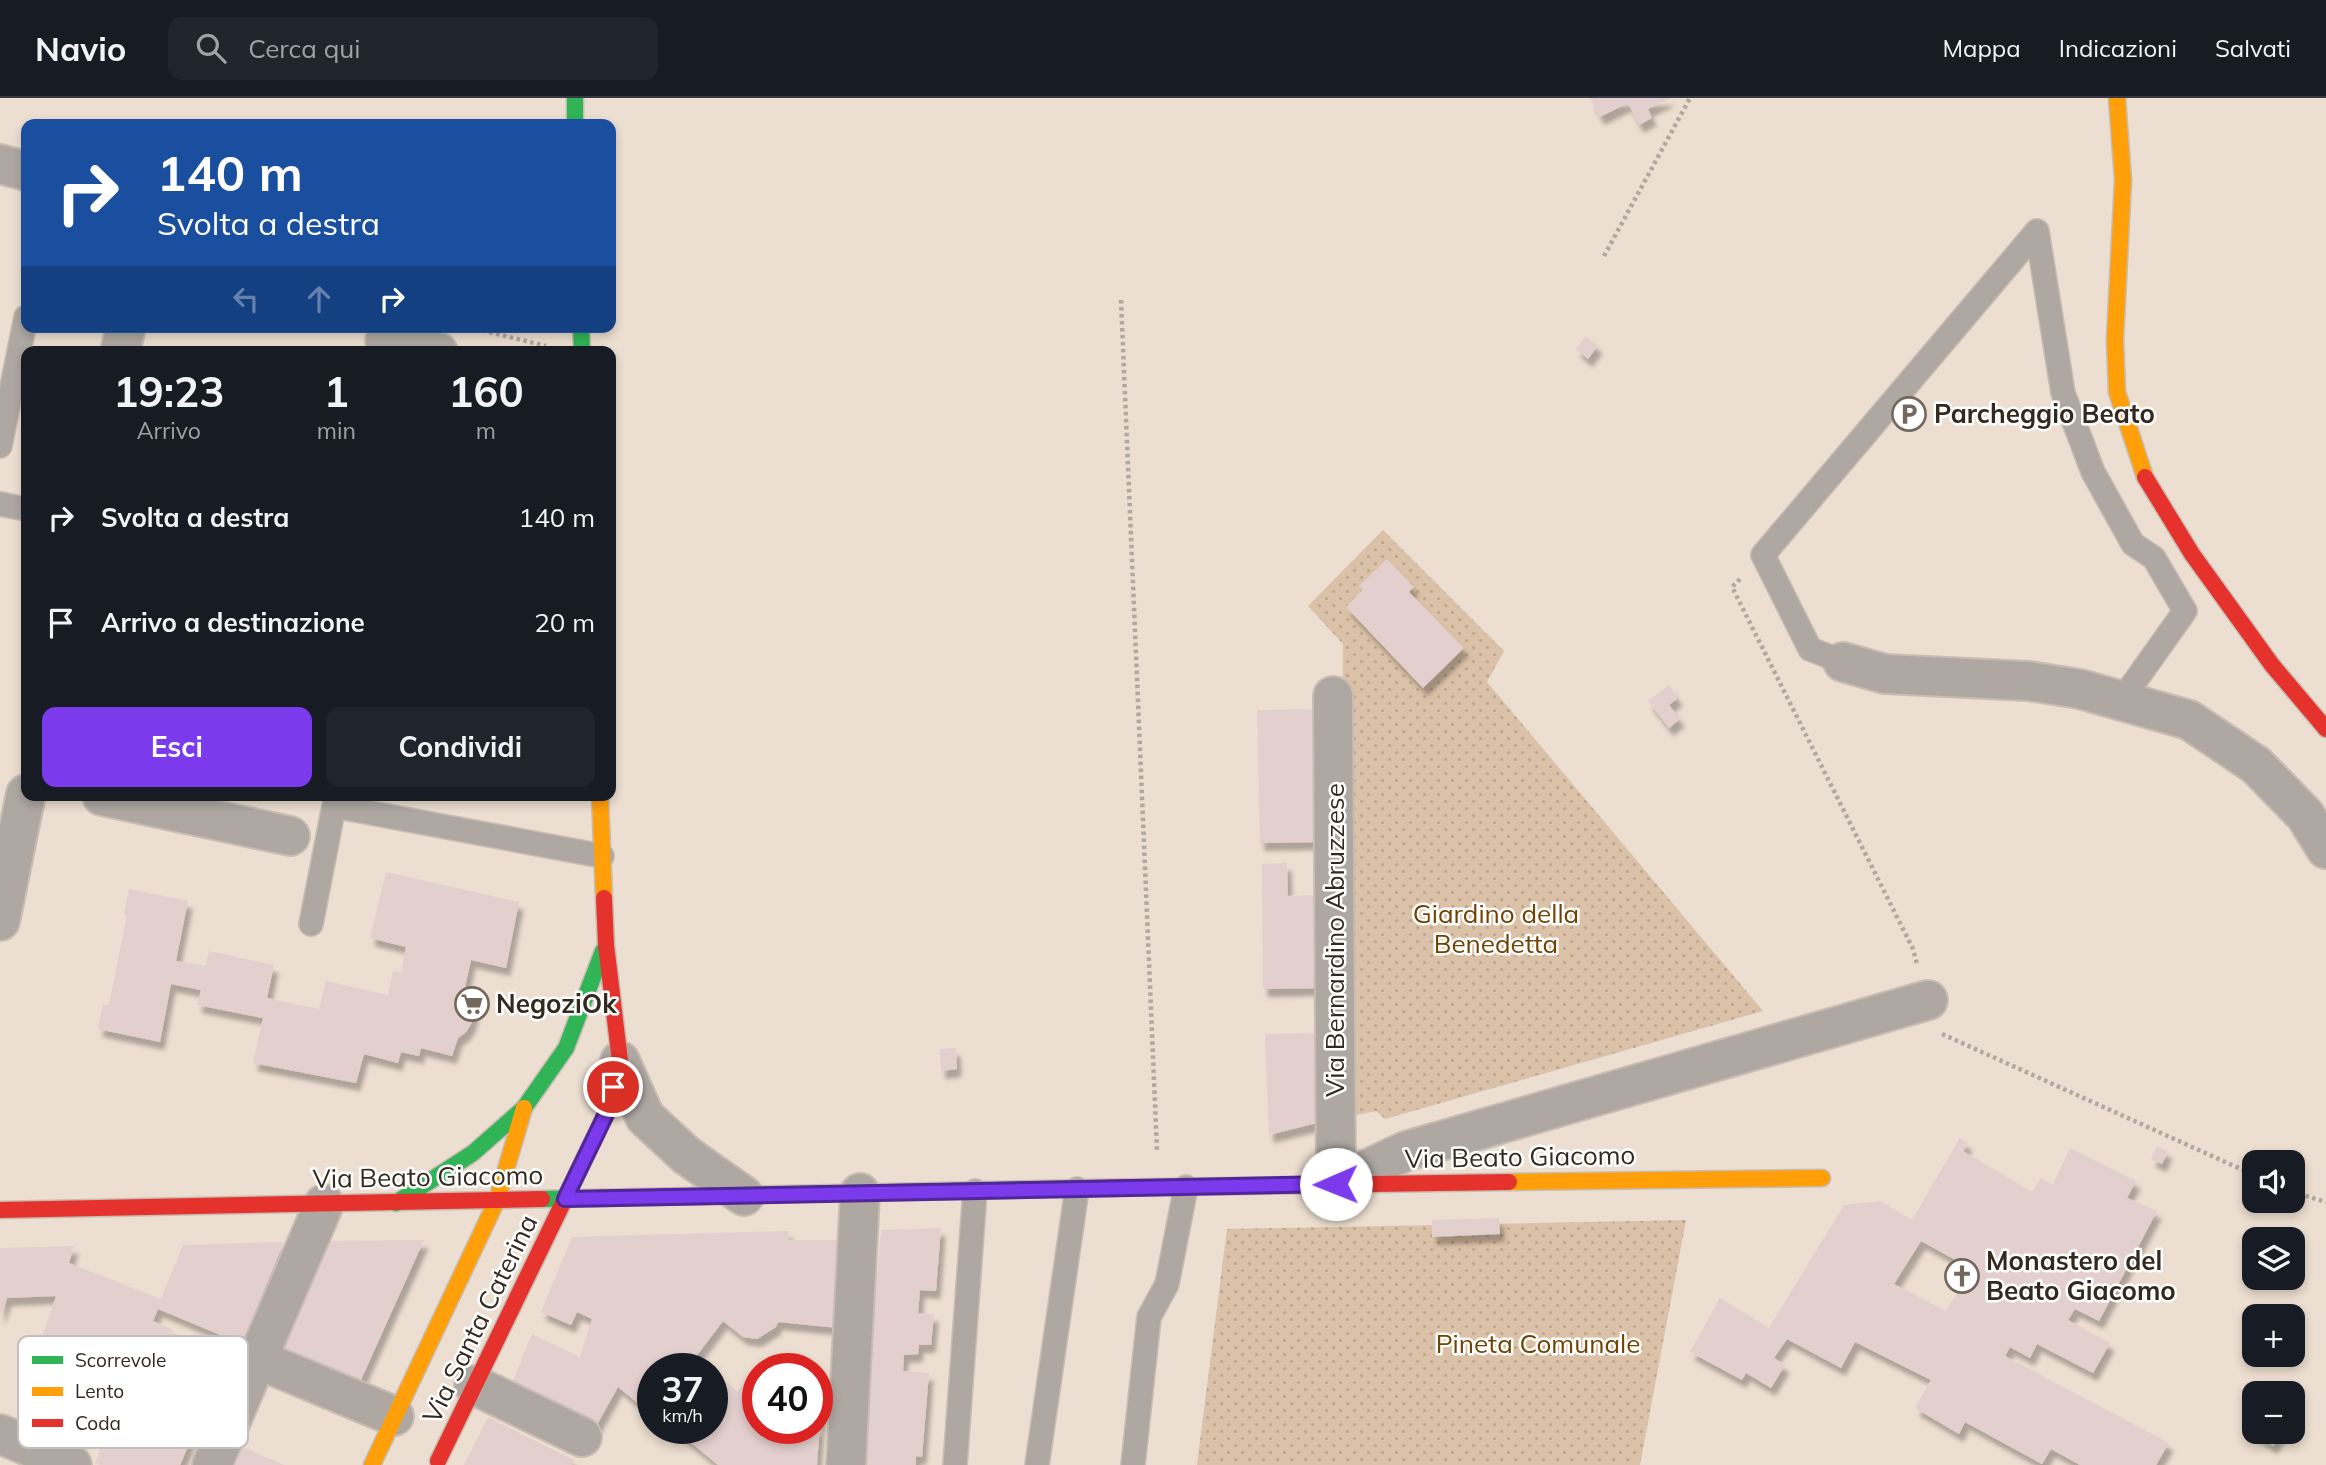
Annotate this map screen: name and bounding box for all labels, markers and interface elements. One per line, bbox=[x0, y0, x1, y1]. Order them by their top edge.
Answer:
search box bbox=[168, 17, 658, 80]
text: Navio bbox=[35, 28, 126, 69]
icon: search bbox=[192, 29, 230, 67]
text: Cerca qui bbox=[248, 32, 361, 65]
text: Mappa bbox=[1942, 33, 2021, 63]
text: Indicazioni bbox=[2059, 33, 2177, 63]
text: Salvati bbox=[2215, 33, 2291, 63]
text: 140 m bbox=[157, 142, 303, 203]
icon: right bbox=[42, 147, 133, 238]
text: Svolta a destra bbox=[157, 203, 380, 243]
icon: left bbox=[227, 280, 265, 318]
icon: ahead bbox=[300, 280, 338, 318]
icon: right bbox=[373, 280, 411, 318]
text: 19:23 bbox=[113, 365, 224, 418]
text: 1 bbox=[324, 365, 349, 418]
text: 160 bbox=[448, 365, 524, 418]
parking icon: Parcheggio Beato bbox=[1890, 395, 1928, 433]
place label: Parcheggio Beato bbox=[1934, 397, 2155, 430]
text: Arrivo bbox=[137, 416, 201, 445]
text: min bbox=[317, 416, 356, 445]
text: m bbox=[476, 416, 496, 445]
icon: right bbox=[42, 499, 80, 537]
text: Svolta a destra bbox=[101, 501, 289, 534]
text: 140 m bbox=[519, 501, 595, 534]
icon: arrive bbox=[42, 604, 80, 642]
text: Arrivo a destinazione bbox=[101, 606, 365, 639]
text: 20 m bbox=[534, 606, 595, 639]
button: Esci bbox=[42, 707, 312, 787]
button: Condividi bbox=[326, 707, 595, 787]
street label: Via Bernardino Abruzzese bbox=[1318, 783, 1351, 1097]
park label: Giardino della Benedetta bbox=[1413, 897, 1579, 960]
supermarket icon: NegoziOk bbox=[453, 985, 491, 1023]
place label: NegoziOk bbox=[496, 987, 617, 1020]
pin bbox=[583, 1057, 643, 1117]
icon: arrive bbox=[594, 1068, 632, 1106]
street label: Via Beato Giacomo bbox=[1404, 1138, 1636, 1175]
position arrow bbox=[1299, 1147, 1373, 1221]
map controls bbox=[2242, 1150, 2305, 1444]
button: sound bbox=[2242, 1150, 2305, 1213]
street label: Via Beato Giacomo bbox=[312, 1158, 544, 1195]
street label: Via Santa Caterina bbox=[415, 1209, 544, 1428]
button: layers bbox=[2242, 1227, 2305, 1290]
place label: Monastero del Beato Giacomo bbox=[1986, 1244, 2176, 1307]
church icon: Monastero del Beato Giacomo bbox=[1943, 1257, 1981, 1295]
button: + bbox=[2242, 1304, 2305, 1367]
park label: Pineta Comunale bbox=[1436, 1327, 1640, 1360]
legend bbox=[18, 1336, 248, 1448]
text: Scorrevole bbox=[75, 1348, 166, 1372]
speed limit sign: 40 bbox=[742, 1353, 833, 1444]
text: 37 bbox=[661, 1367, 704, 1411]
text: Lento bbox=[75, 1379, 124, 1403]
button: − bbox=[2242, 1381, 2305, 1444]
text: km/h bbox=[662, 1404, 703, 1427]
text: Coda bbox=[75, 1411, 121, 1435]

